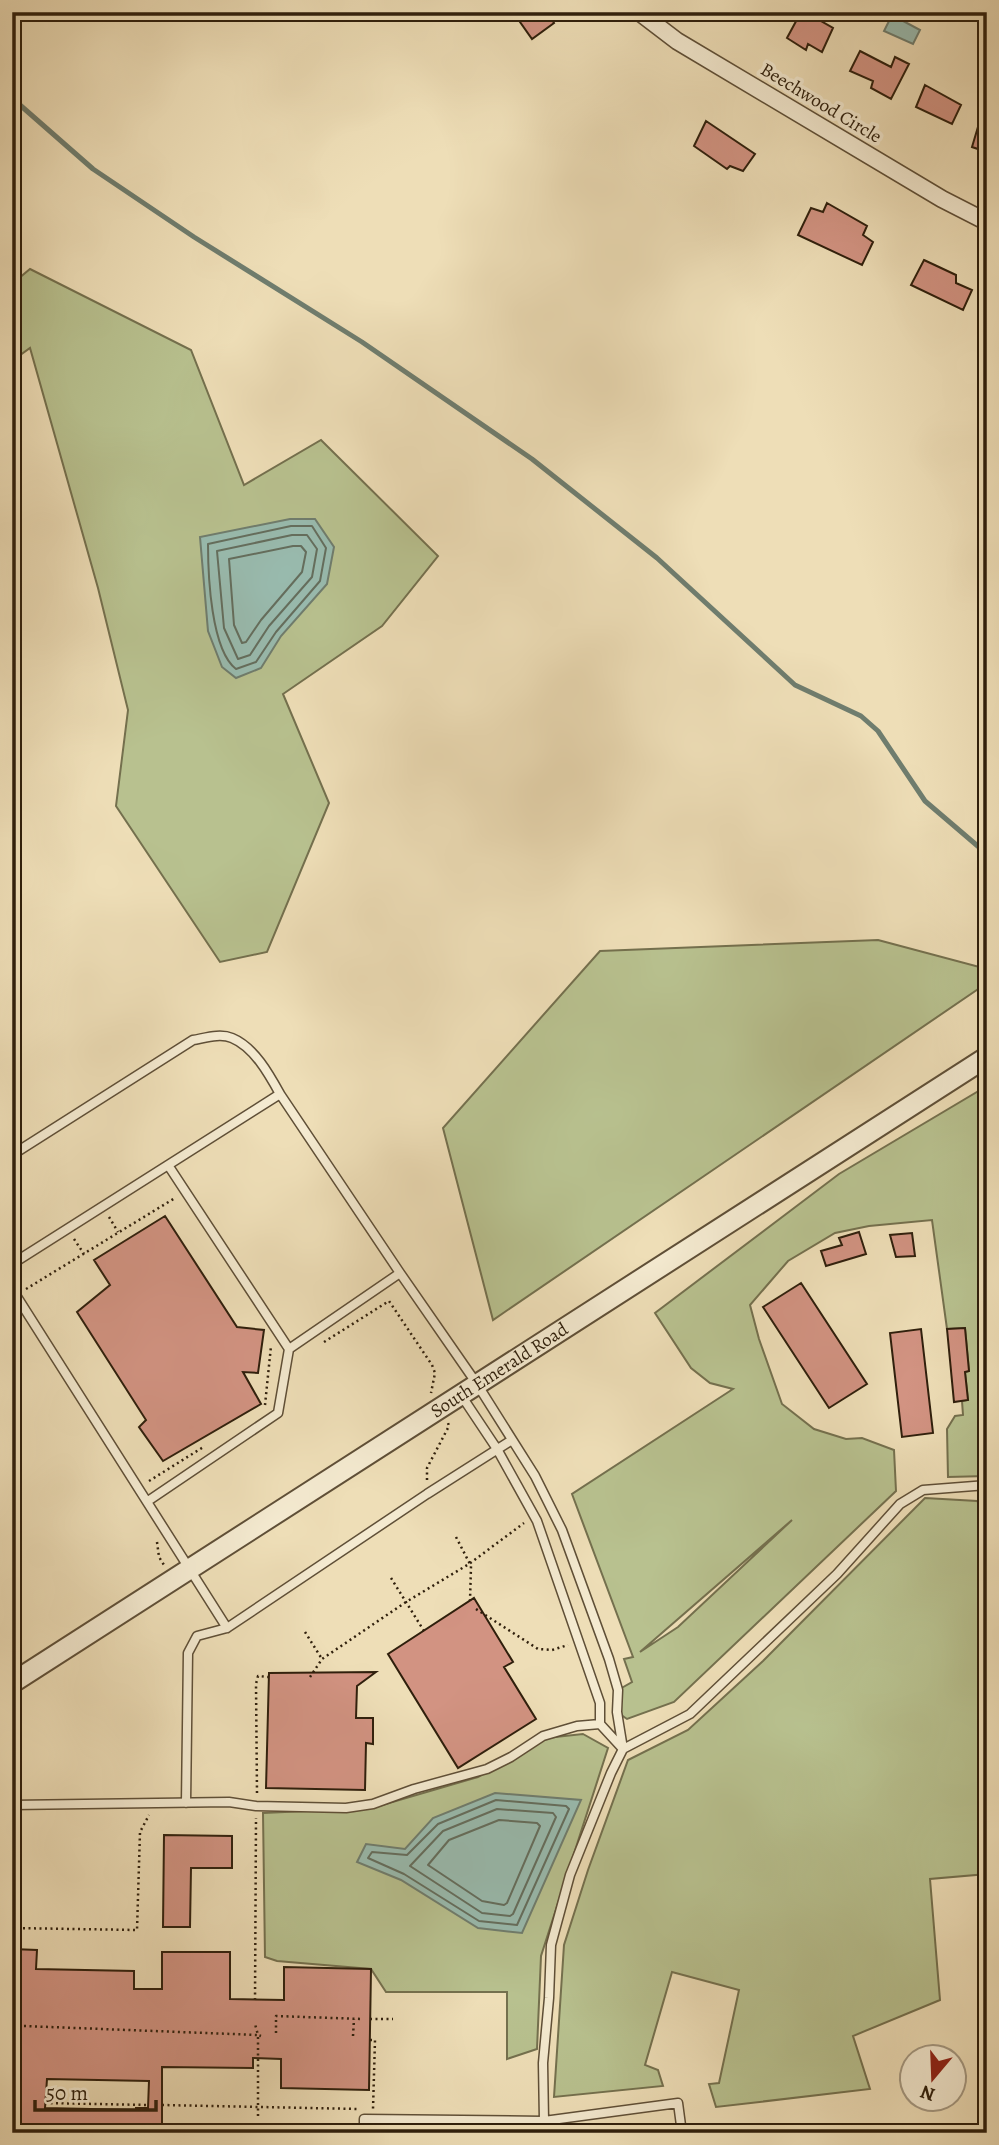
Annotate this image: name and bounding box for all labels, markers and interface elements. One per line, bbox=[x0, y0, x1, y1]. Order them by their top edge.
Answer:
street label: Beechwood Circle bbox=[756, 57, 886, 149]
street label: South Emerald Road bbox=[425, 1316, 574, 1424]
north arrow bbox=[898, 2044, 968, 2114]
scale bar bbox=[35, 2068, 156, 2112]
text: 50 m bbox=[46, 2079, 88, 2107]
text: N bbox=[917, 2079, 939, 2108]

